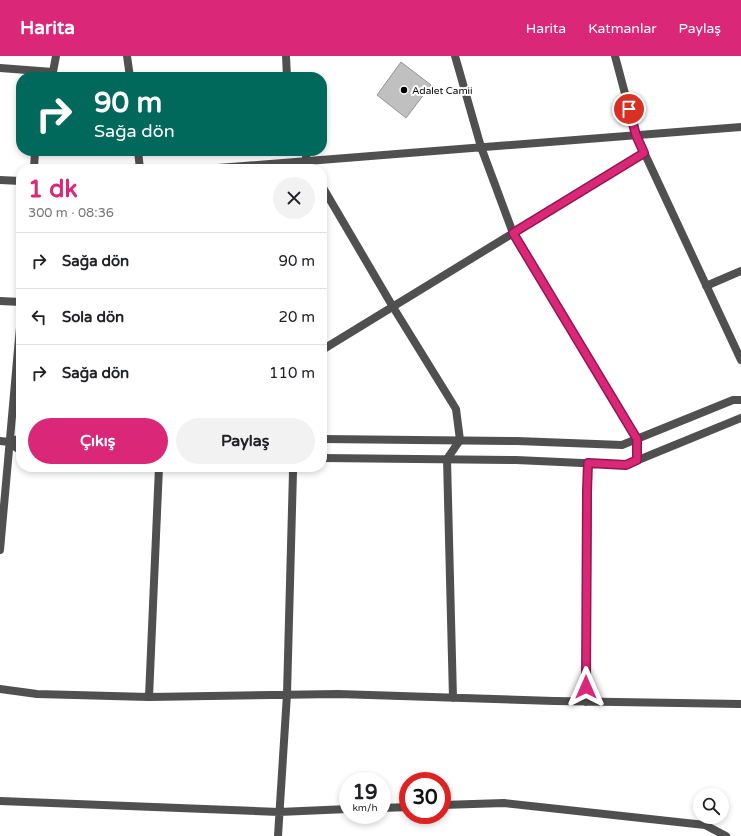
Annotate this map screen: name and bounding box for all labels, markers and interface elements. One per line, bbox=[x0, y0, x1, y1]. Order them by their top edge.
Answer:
text: Harita bbox=[20, 17, 75, 39]
text: Harita bbox=[526, 20, 566, 37]
text: Katmanlar bbox=[588, 20, 657, 37]
text: Paylaş bbox=[679, 20, 721, 37]
marker: Adalet Camii bbox=[399, 85, 409, 95]
place label: Adalet Camii bbox=[412, 85, 473, 97]
text: 90 m bbox=[94, 86, 162, 120]
icon: right bbox=[28, 88, 80, 140]
pin bbox=[612, 92, 646, 126]
icon: arrive bbox=[618, 98, 640, 120]
text: Sağa dön bbox=[94, 120, 175, 142]
text: 1 dk bbox=[28, 175, 78, 204]
button: close bbox=[273, 177, 315, 219]
text: 300 m · 08:36 bbox=[28, 205, 114, 221]
icon: right bbox=[28, 250, 50, 272]
text: Sağa dön bbox=[62, 252, 129, 270]
text: 90 m bbox=[278, 252, 315, 270]
icon: left bbox=[28, 306, 50, 328]
text: Sola dön bbox=[62, 308, 124, 326]
text: 20 m bbox=[278, 308, 315, 326]
icon: right bbox=[28, 362, 50, 384]
text: Sağa dön bbox=[62, 364, 129, 382]
text: 110 m bbox=[269, 364, 315, 382]
button: Çıkış bbox=[28, 418, 168, 464]
button: Paylaş bbox=[176, 418, 315, 464]
position arrow bbox=[565, 666, 607, 708]
speed limit sign: 30 bbox=[399, 772, 451, 824]
text: 19 bbox=[352, 781, 378, 805]
map controls bbox=[693, 788, 729, 824]
button: search bbox=[693, 788, 729, 824]
text: km/h bbox=[352, 802, 378, 814]

